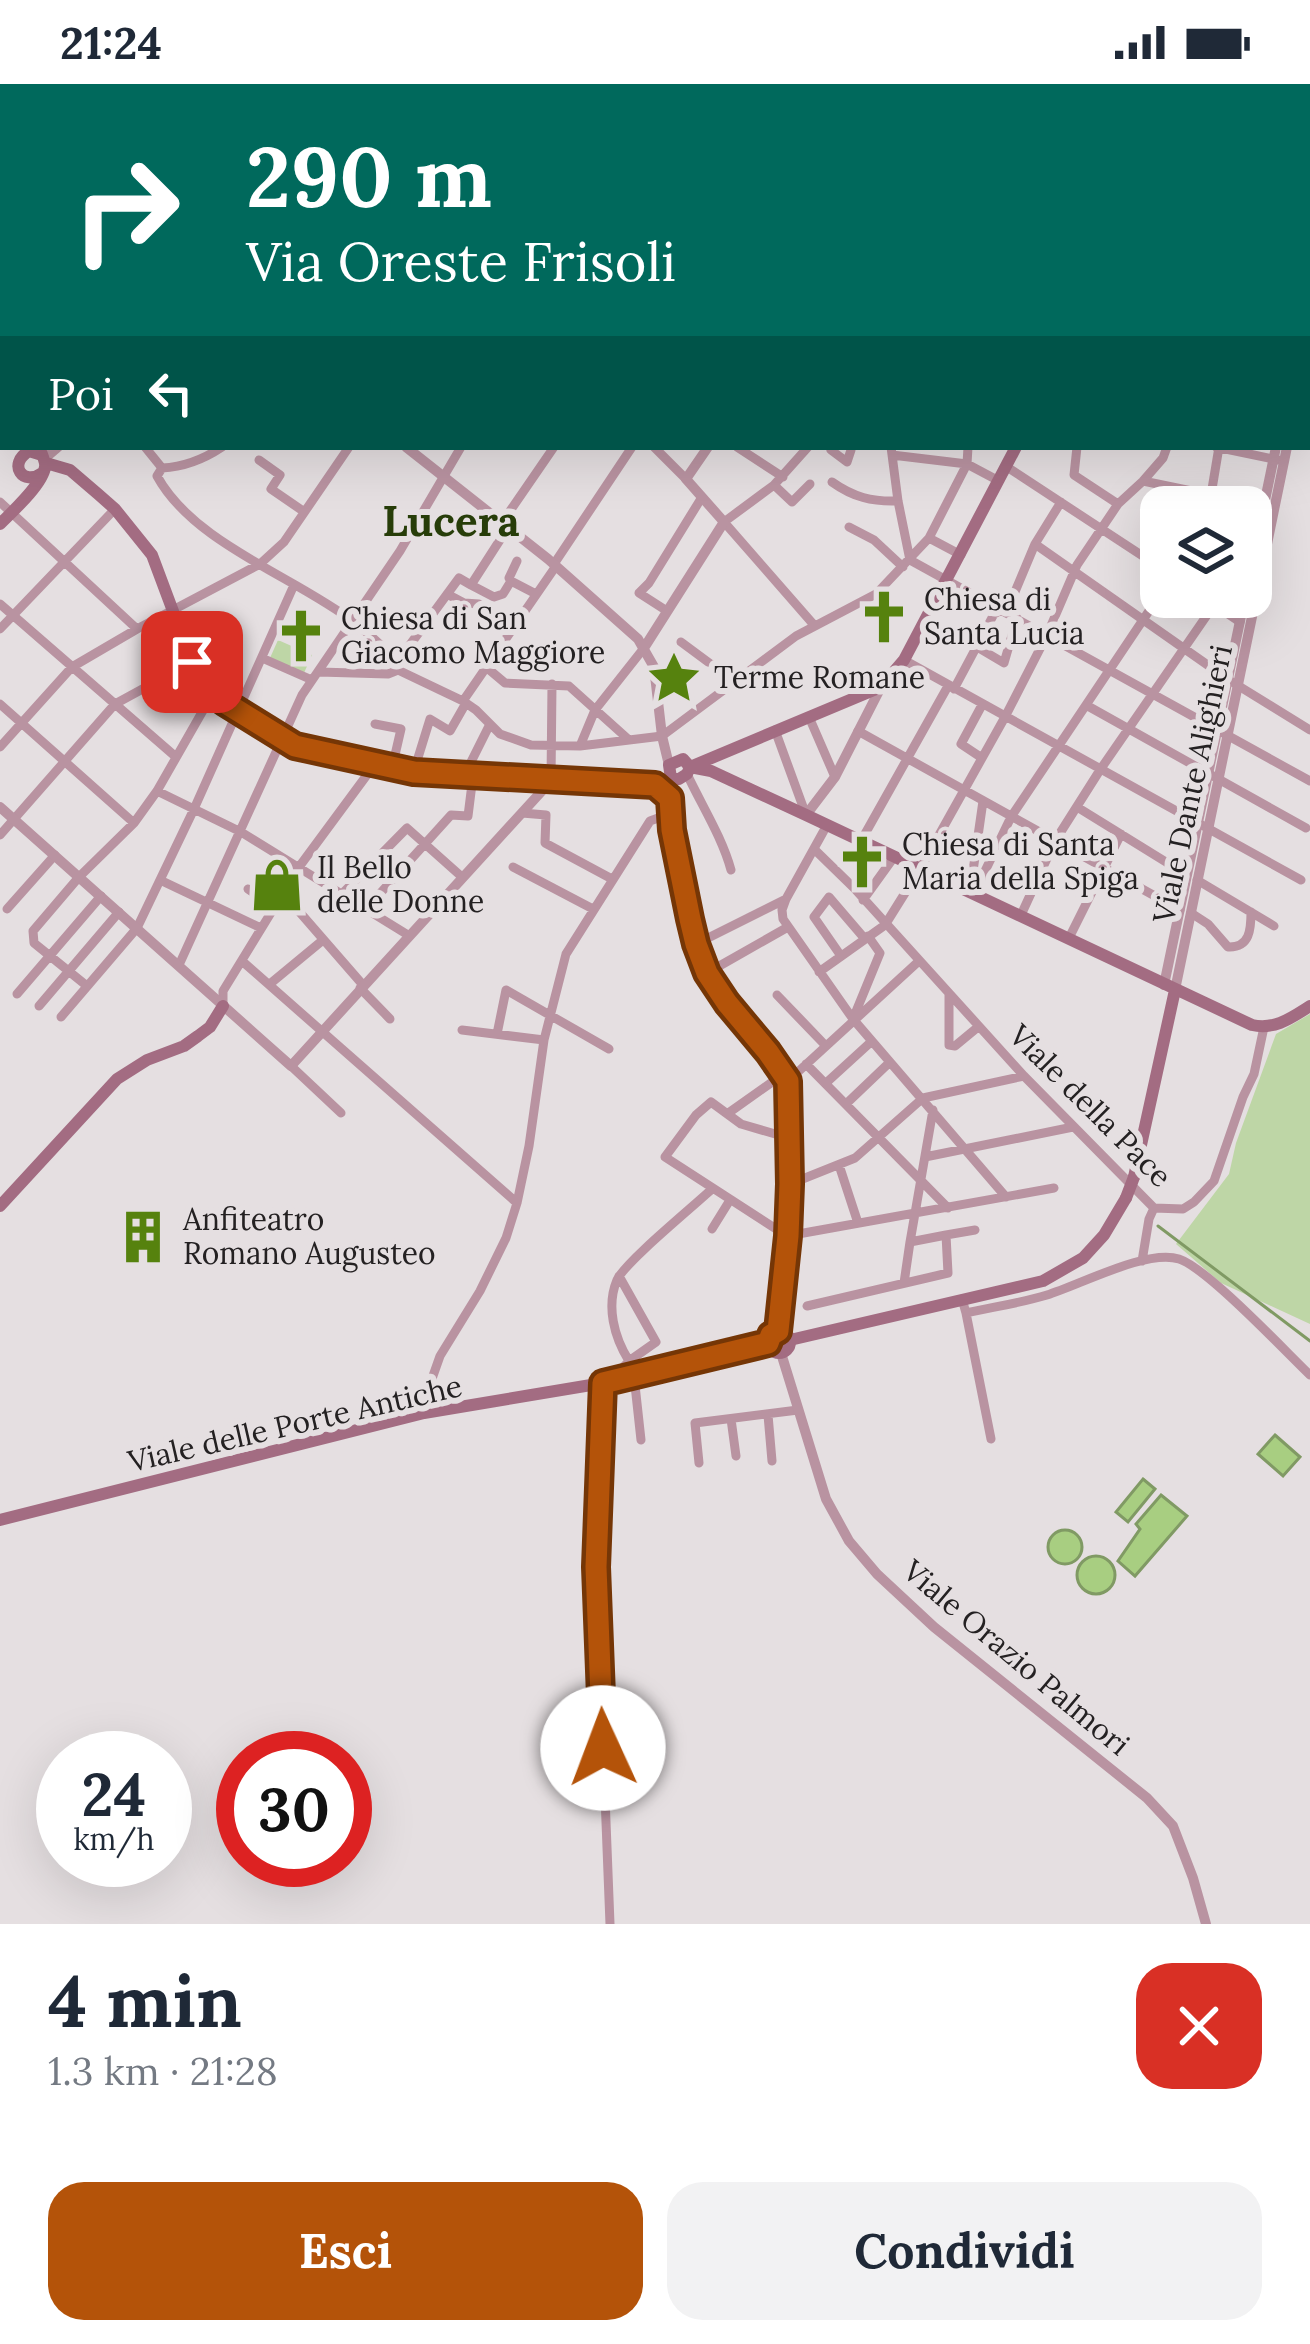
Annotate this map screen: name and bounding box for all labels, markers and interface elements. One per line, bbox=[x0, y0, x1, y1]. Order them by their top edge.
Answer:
text: 21:24 bbox=[60, 14, 162, 71]
text: 290 m bbox=[246, 122, 492, 230]
icon: right bbox=[48, 132, 204, 288]
text: Via Oreste Frisoli bbox=[246, 227, 676, 296]
icon: left bbox=[138, 360, 204, 426]
text: Poi bbox=[48, 365, 114, 422]
map controls bbox=[1140, 486, 1272, 618]
button: layers bbox=[1140, 486, 1272, 618]
district label: Lucera bbox=[382, 494, 520, 548]
place label: Chiesa di Santa Lucia bbox=[924, 580, 1085, 652]
church icon: Chiesa di Santa Lucia bbox=[855, 588, 913, 646]
place label: Chiesa di San Giacomo Maggiore bbox=[341, 599, 605, 672]
church icon: Chiesa di San Giacomo Maggiore bbox=[272, 607, 330, 665]
pin bbox=[141, 611, 243, 713]
icon: arrive bbox=[159, 629, 225, 695]
street label: Viale Dante Alighieri bbox=[1144, 641, 1241, 928]
place icon: Terme Romane bbox=[645, 649, 703, 707]
place label: Terme Romane bbox=[714, 658, 925, 696]
place label: Chiesa di Santa Maria della Spiga bbox=[902, 825, 1139, 898]
church icon: Chiesa di Santa Maria della Spiga bbox=[833, 833, 891, 891]
place label: Il Bello delle Donne bbox=[317, 848, 484, 920]
shop icon: Il Bello delle Donne bbox=[248, 856, 306, 914]
street label: Viale della Pace bbox=[1001, 1015, 1180, 1195]
place label: Anfiteatro Romano Augusteo bbox=[182, 1200, 435, 1273]
building icon: Anfiteatro Romano Augusteo bbox=[114, 1208, 172, 1266]
street label: Viale delle Porte Antiche bbox=[123, 1366, 465, 1480]
street label: Viale Orazio Palmori bbox=[895, 1551, 1138, 1763]
position arrow bbox=[540, 1685, 666, 1811]
speed limit sign: 30 bbox=[216, 1731, 372, 1887]
text: 24 bbox=[82, 1756, 146, 1832]
text: km/h bbox=[73, 1820, 155, 1858]
text: 4 min bbox=[48, 1955, 242, 2047]
button: close bbox=[1136, 1963, 1262, 2089]
text: 1.3 km · 21:28 bbox=[48, 2046, 278, 2096]
button: Esci bbox=[48, 2182, 643, 2320]
button: Condividi bbox=[667, 2182, 1262, 2320]

